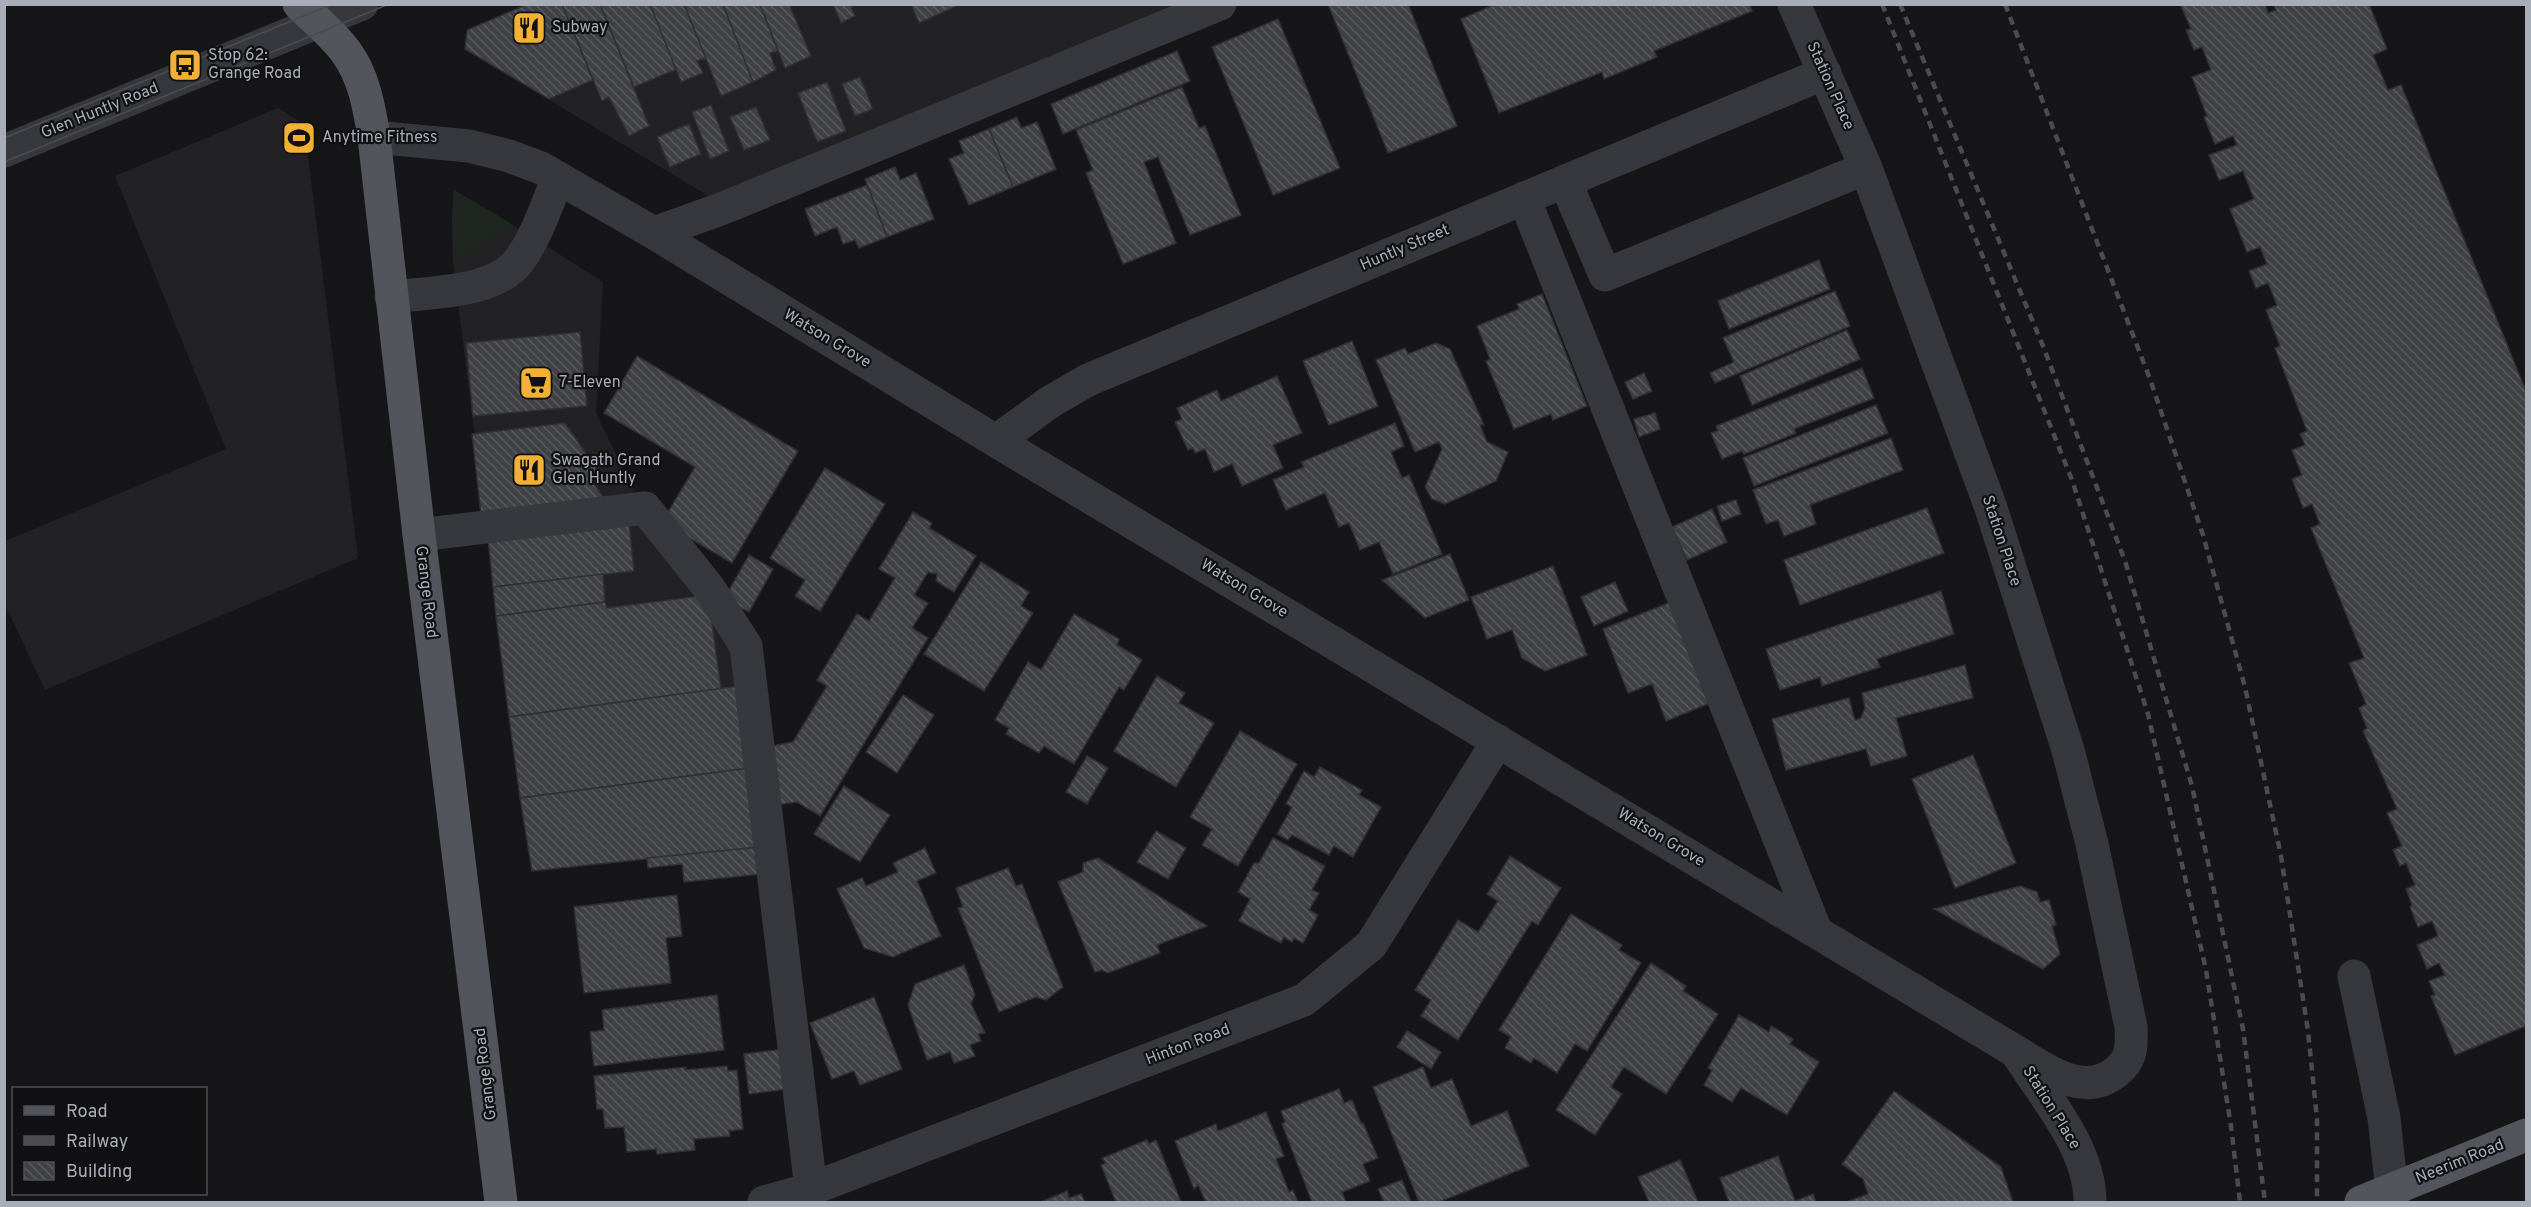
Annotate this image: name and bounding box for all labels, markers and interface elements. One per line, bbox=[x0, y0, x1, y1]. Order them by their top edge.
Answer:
restaurant icon: Subway bbox=[511, 10, 547, 46]
place label: Subway bbox=[552, 18, 608, 38]
street label: Station Place bbox=[1802, 39, 1858, 133]
place label: Stop 62: Grange Road bbox=[208, 46, 301, 84]
bus stop icon: Stop 62: Grange Road bbox=[167, 47, 203, 83]
street label: Glen Huntly Road bbox=[38, 78, 162, 144]
sports icon: Anytime Fitness bbox=[281, 120, 317, 156]
place label: Anytime Fitness bbox=[322, 128, 438, 148]
street label: Huntly Street bbox=[1357, 220, 1453, 276]
street label: Watson Grove bbox=[780, 305, 874, 373]
supermarket icon: 7-Eleven bbox=[518, 365, 554, 401]
place label: 7-Eleven bbox=[559, 373, 621, 393]
place label: Swagath Grand Glen Huntly bbox=[552, 451, 661, 489]
restaurant icon: Swagath Grand Glen Huntly bbox=[511, 452, 547, 488]
street label: Station Place bbox=[1977, 493, 2025, 589]
street label: Grange Road bbox=[410, 545, 442, 639]
street label: Watson Grove bbox=[1197, 555, 1291, 623]
street label: Watson Grove bbox=[1614, 804, 1708, 872]
street label: Hinton Road bbox=[1143, 1020, 1233, 1070]
street label: Grange Road bbox=[470, 1027, 502, 1121]
street label: Station Place bbox=[2017, 1063, 2085, 1153]
legend bbox=[12, 1087, 207, 1195]
text: Road bbox=[66, 1101, 108, 1124]
text: Railway bbox=[66, 1131, 128, 1154]
street label: Neerim Road bbox=[2413, 1135, 2507, 1189]
text: Building bbox=[66, 1161, 132, 1184]

